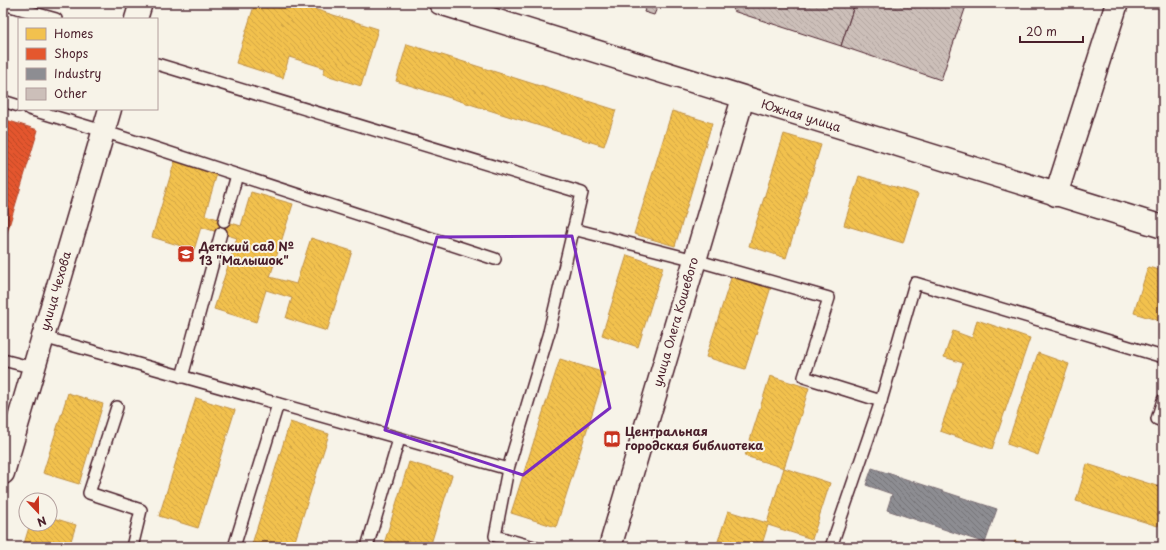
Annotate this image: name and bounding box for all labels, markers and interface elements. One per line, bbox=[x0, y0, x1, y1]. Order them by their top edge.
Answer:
legend bbox=[18, 18, 158, 110]
scale bar bbox=[1020, 18, 1083, 44]
text: 20 m bbox=[1026, 22, 1057, 40]
text: Homes bbox=[54, 24, 93, 42]
text: Shops bbox=[54, 44, 89, 62]
text: Industry bbox=[54, 64, 102, 82]
text: Other bbox=[54, 84, 87, 102]
street label: Южная улица bbox=[759, 94, 844, 136]
place label: Детский сад № 13 "Малышок" bbox=[198, 237, 294, 269]
school or university icon: Детский сад № 13 "Малышок" bbox=[176, 244, 196, 264]
street label: улица Чехова bbox=[35, 248, 75, 332]
street label: улица Олега Кошевого bbox=[648, 255, 702, 389]
place label: Центральная городская библиотека bbox=[625, 422, 763, 454]
library icon: Центральная городская библиотека bbox=[602, 429, 622, 449]
north arrow bbox=[18, 492, 58, 532]
text: N bbox=[34, 512, 49, 531]

